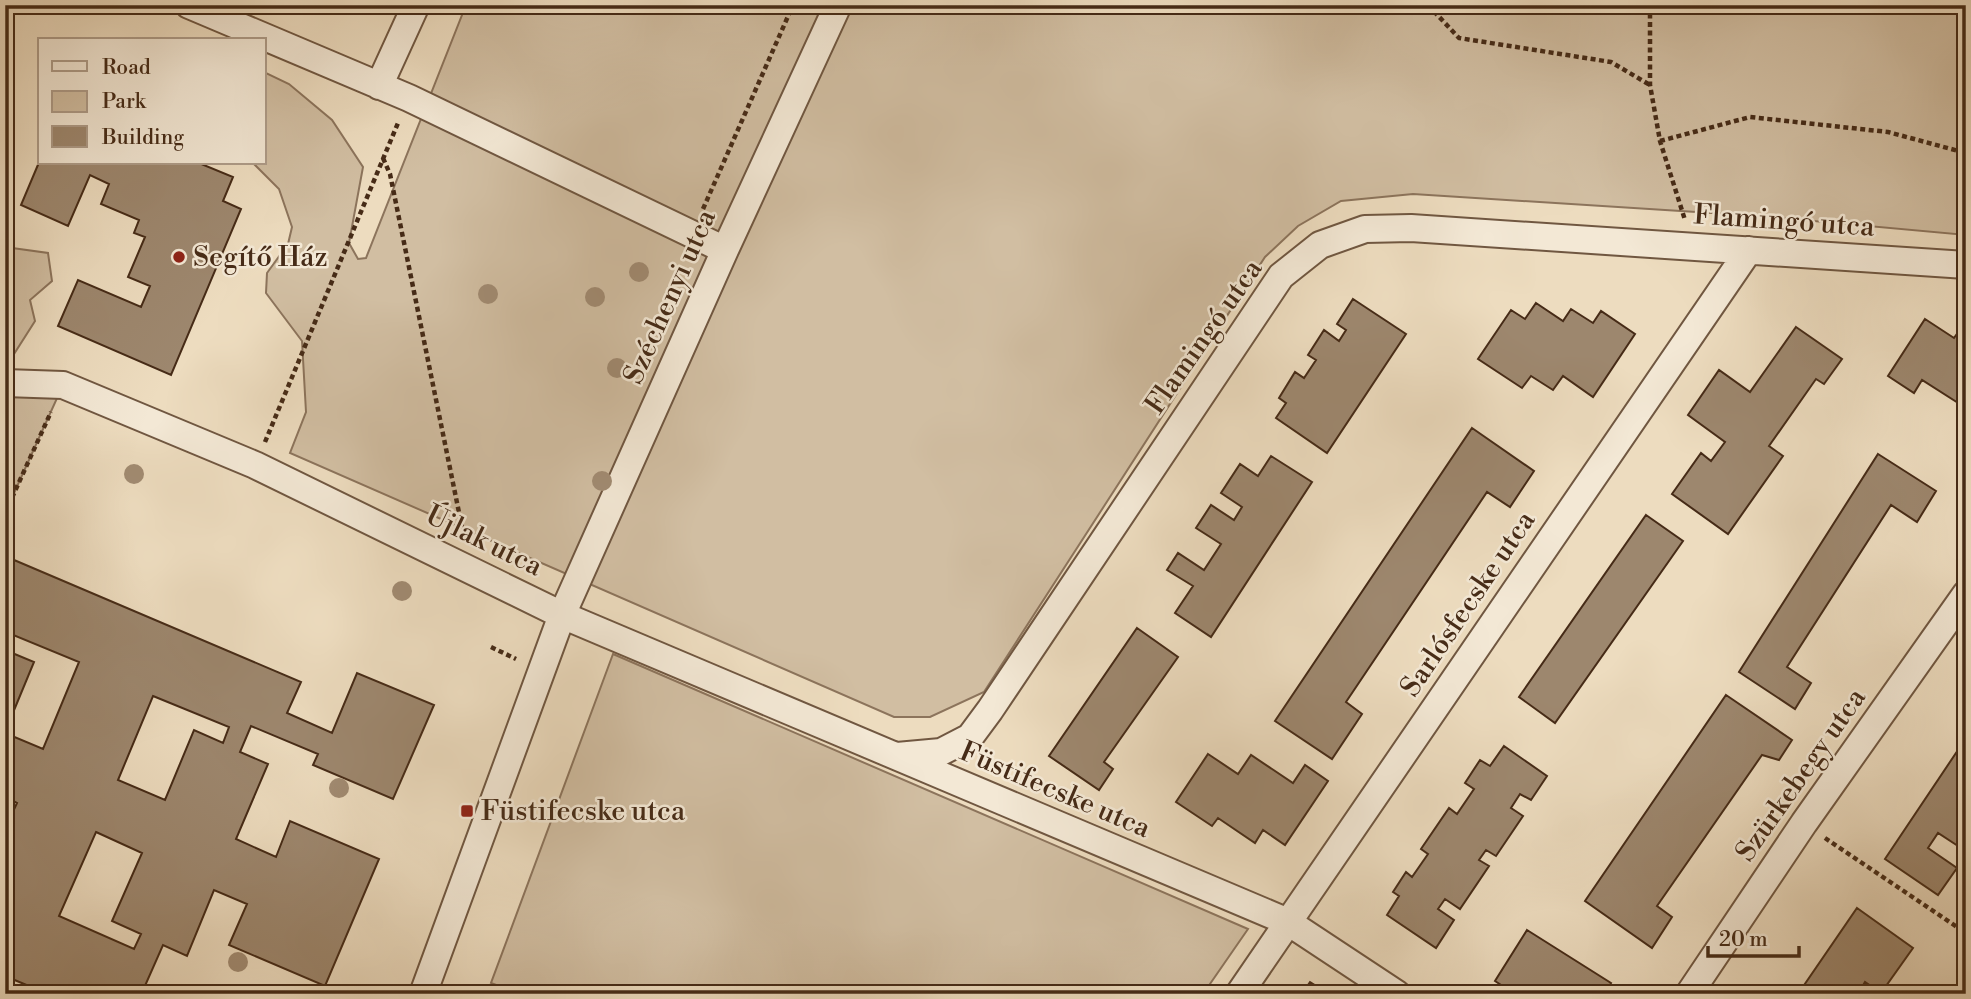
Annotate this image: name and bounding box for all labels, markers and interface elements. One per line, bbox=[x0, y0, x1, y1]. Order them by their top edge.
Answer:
legend bbox=[38, 38, 266, 164]
text: Road bbox=[102, 55, 151, 81]
text: Park bbox=[102, 89, 147, 115]
text: Building bbox=[101, 125, 184, 151]
street label: Flamingó utca bbox=[1692, 197, 1876, 245]
street label: Széchenyi utca bbox=[616, 204, 724, 390]
place label: Segítő Ház bbox=[193, 240, 328, 275]
marker: Segítő Ház bbox=[171, 249, 187, 265]
street label: Flamingó utca bbox=[1138, 252, 1271, 421]
street label: Újlak utca bbox=[420, 496, 550, 585]
street label: Sarlósfecske utca bbox=[1393, 504, 1543, 704]
street label: Szürkebegy utca bbox=[1728, 681, 1874, 868]
street label: Füstifecske utca bbox=[954, 734, 1157, 846]
place label: Füstifecske utca bbox=[481, 794, 686, 829]
marker: Füstifecske utca bbox=[459, 803, 475, 819]
scale bar bbox=[1708, 915, 1800, 959]
text: 20 m bbox=[1719, 927, 1768, 953]

